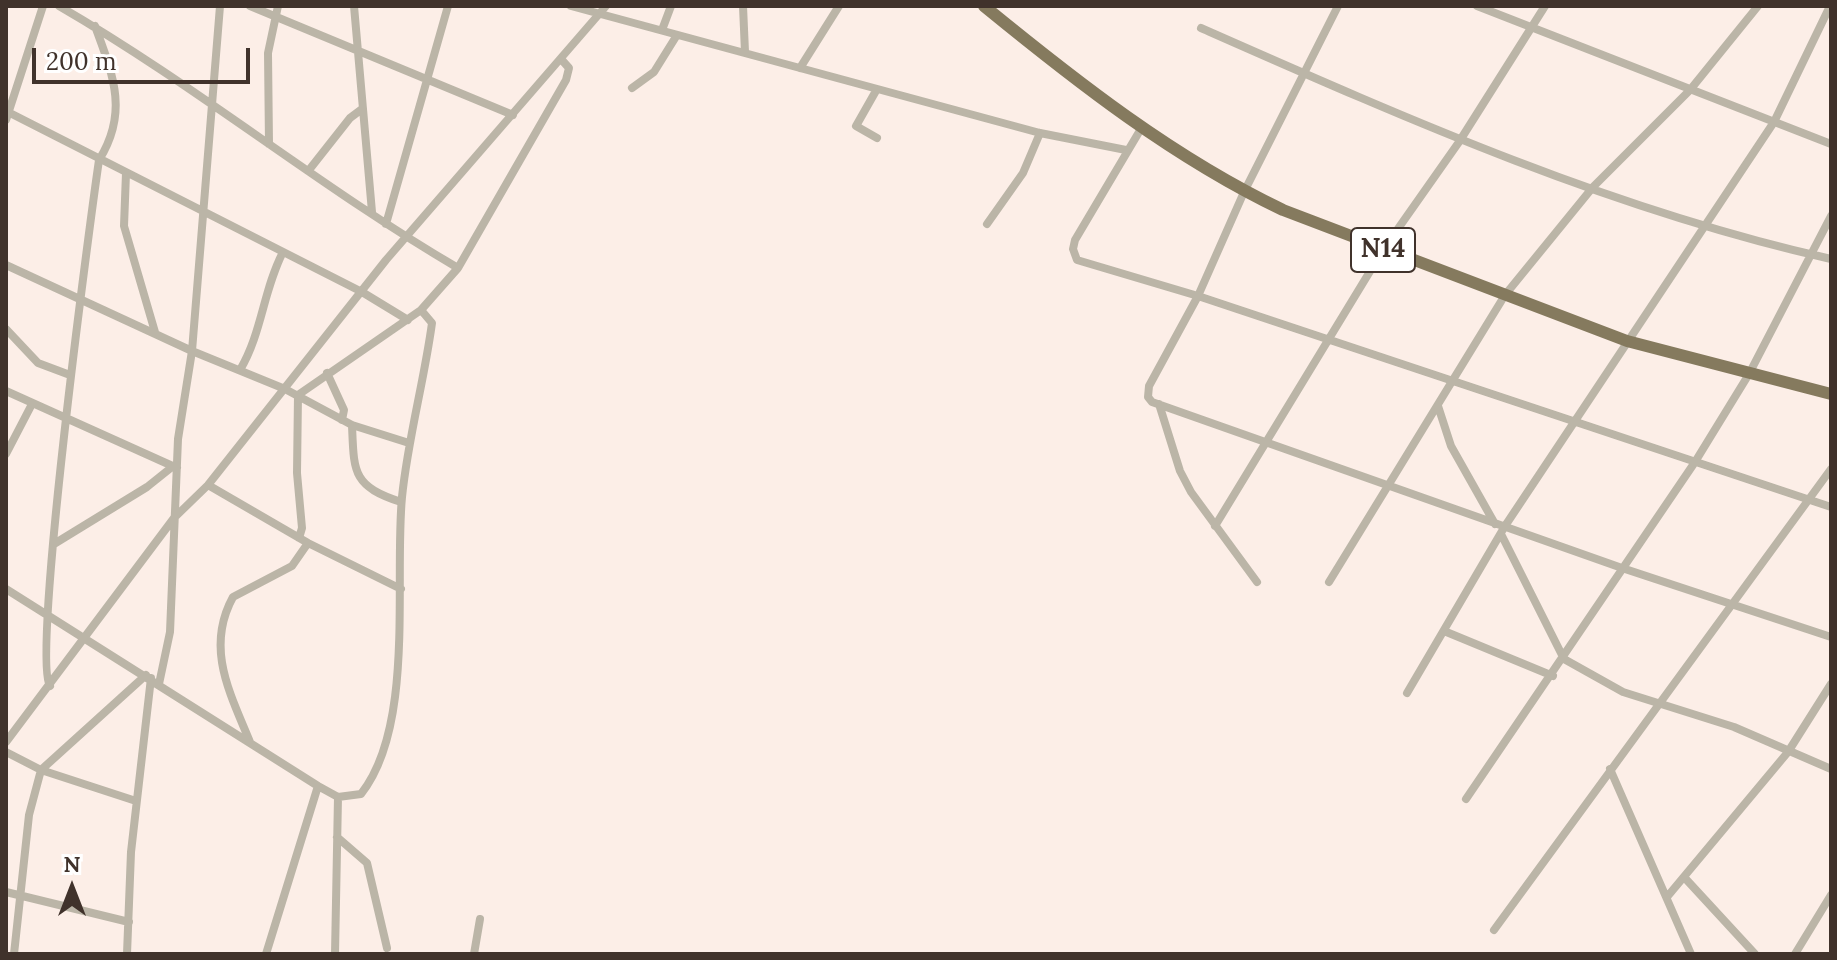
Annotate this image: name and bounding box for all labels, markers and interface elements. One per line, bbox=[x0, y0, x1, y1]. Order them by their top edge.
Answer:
scale bar bbox=[36, 32, 254, 82]
text: 200 m bbox=[46, 46, 116, 77]
road number: N14 bbox=[1351, 228, 1415, 272]
north arrow bbox=[32, 848, 112, 928]
text: N bbox=[63, 850, 81, 878]

